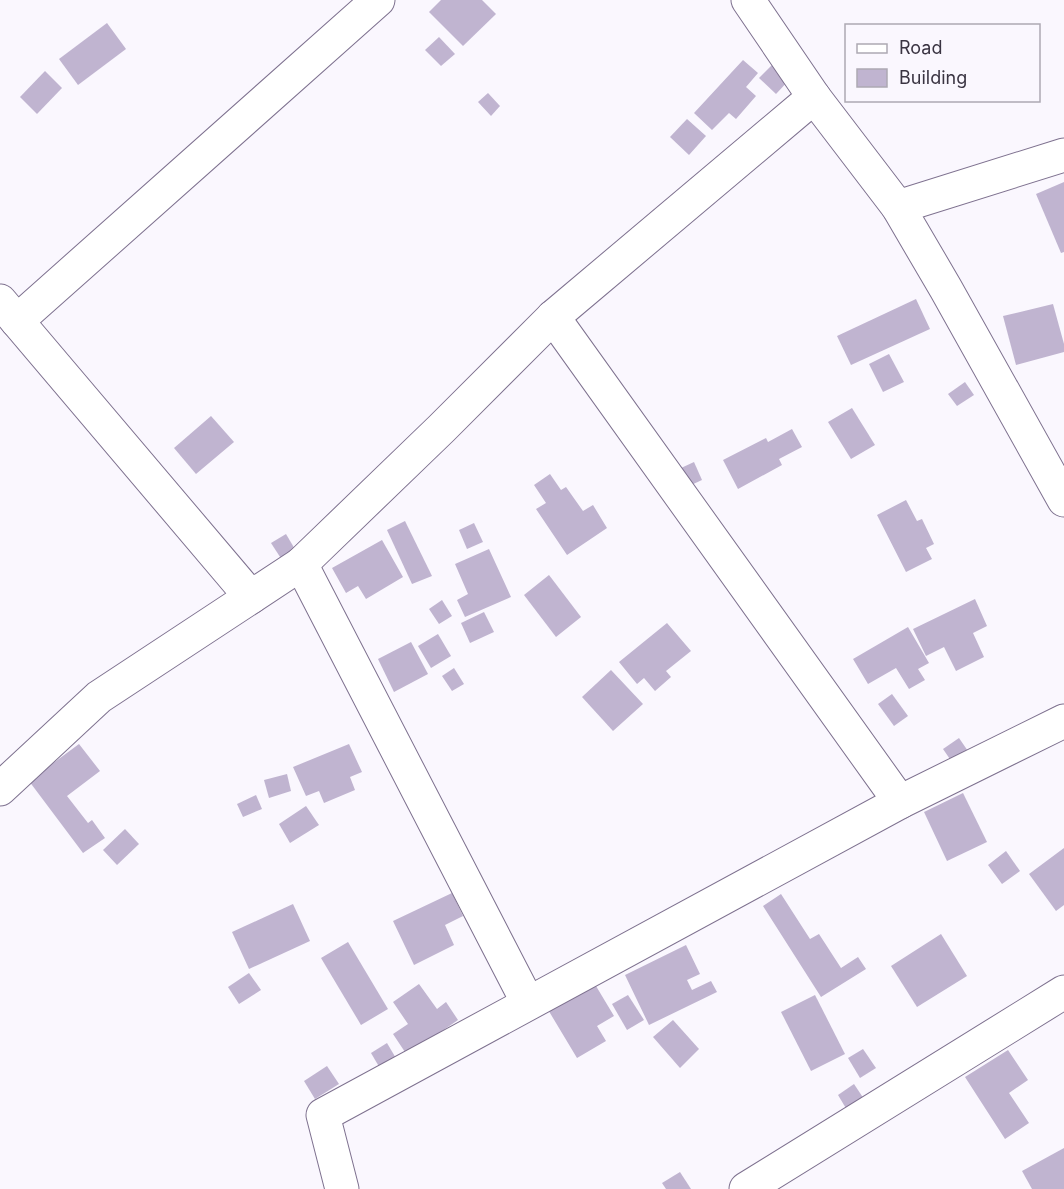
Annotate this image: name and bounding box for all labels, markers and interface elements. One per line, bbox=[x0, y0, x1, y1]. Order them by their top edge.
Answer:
legend bbox=[845, 24, 1040, 102]
text: Road bbox=[899, 37, 942, 58]
text: Building bbox=[899, 67, 967, 88]

